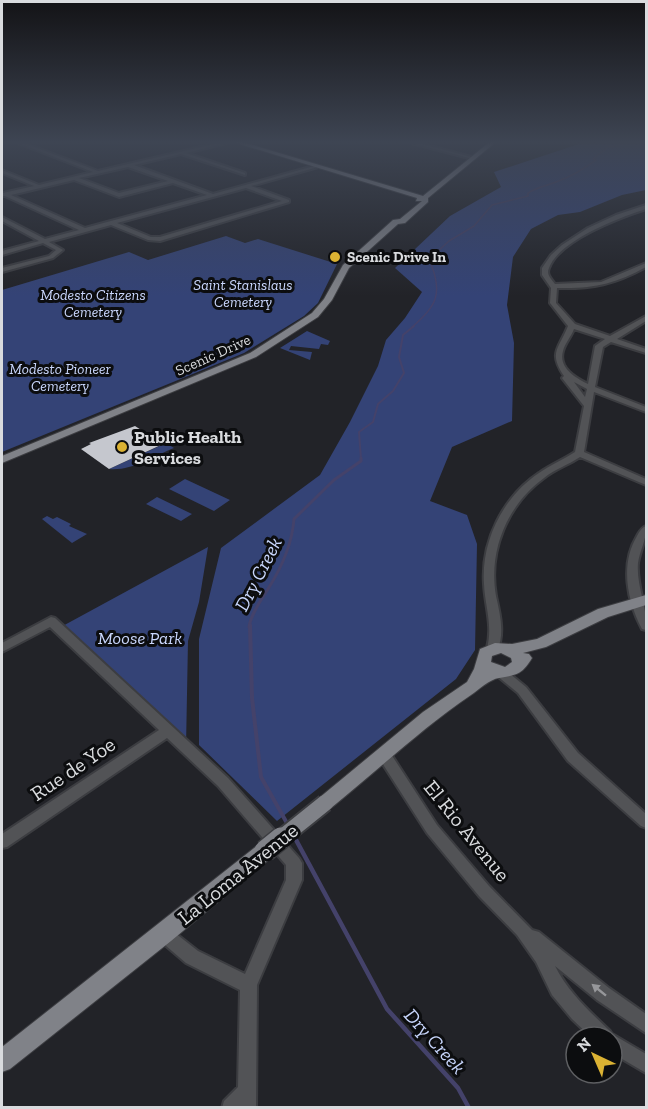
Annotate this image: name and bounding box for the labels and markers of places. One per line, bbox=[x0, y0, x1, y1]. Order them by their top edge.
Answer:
place label: Scenic Drive In bbox=[347, 248, 446, 266]
marker: Scenic Drive In bbox=[328, 250, 342, 264]
place label: Public Health Services bbox=[134, 426, 242, 469]
marker: Public Health Services bbox=[115, 440, 129, 454]

